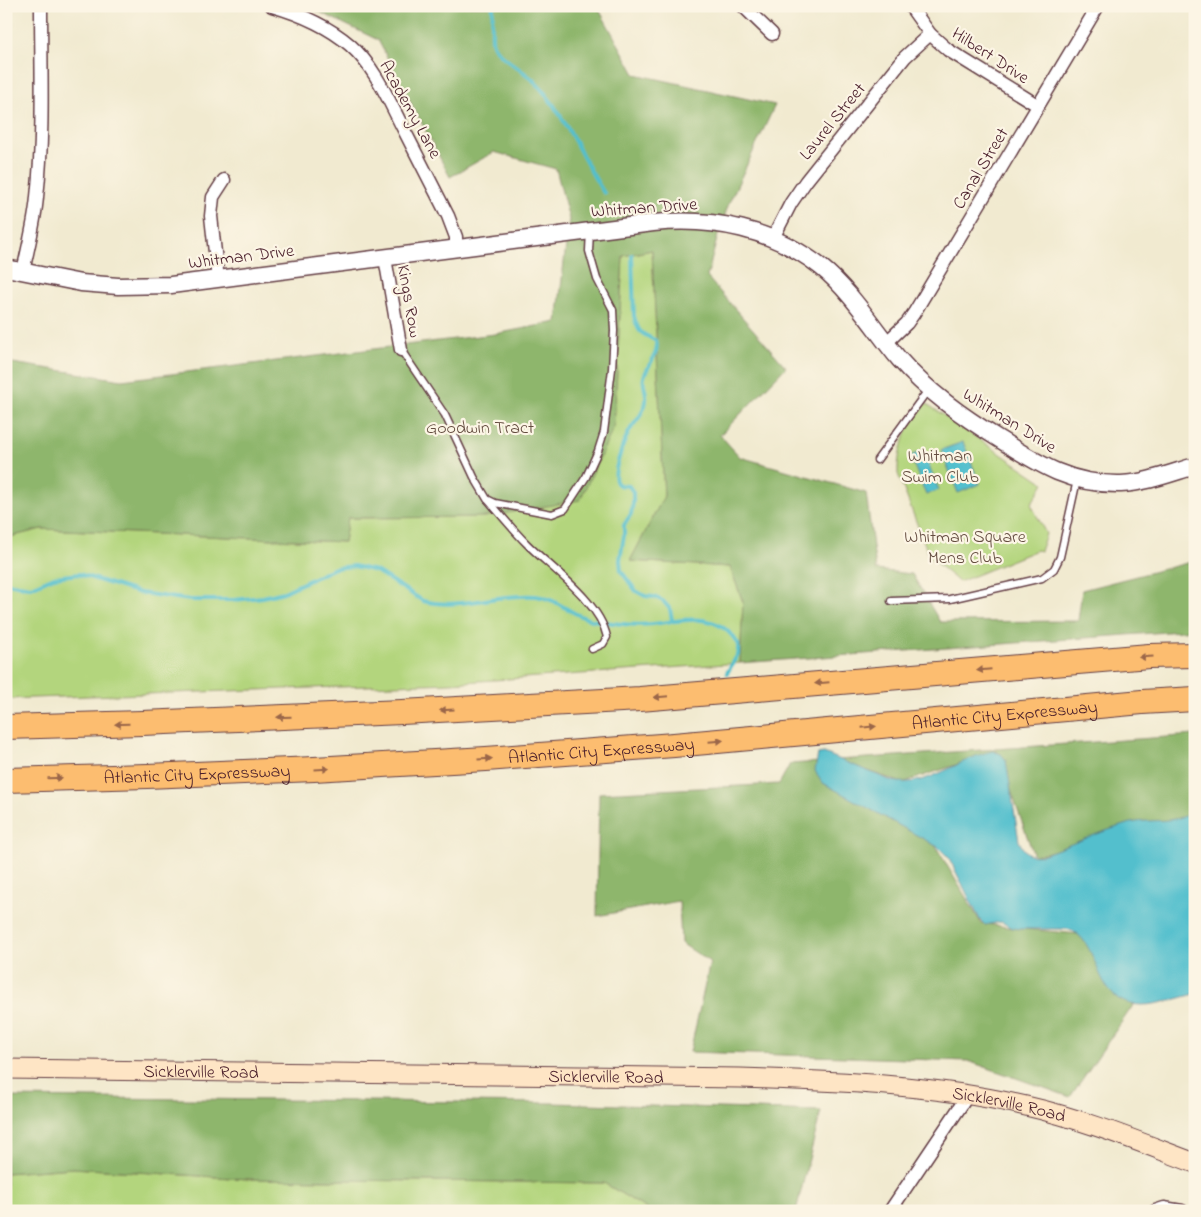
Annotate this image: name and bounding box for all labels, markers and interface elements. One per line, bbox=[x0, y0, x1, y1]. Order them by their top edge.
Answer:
street label: Hilbert Drive bbox=[946, 22, 1035, 92]
street label: Academy Lane bbox=[372, 56, 447, 165]
street label: Laurel Street bbox=[794, 78, 873, 167]
street label: Canal Street bbox=[947, 123, 1016, 215]
street label: Whitman Drive bbox=[590, 192, 699, 226]
street label: Whitman Drive bbox=[187, 238, 297, 277]
street label: Kings Row bbox=[388, 263, 427, 340]
street label: Whitman Drive bbox=[957, 382, 1062, 461]
park label: Goodwin Tract bbox=[426, 416, 534, 442]
park label: Whitman Swim Club bbox=[901, 444, 979, 491]
park label: Whitman Square Mens Club bbox=[904, 525, 1027, 572]
one-way arrow bbox=[1138, 653, 1154, 661]
one-way arrow bbox=[976, 666, 992, 674]
one-way arrow bbox=[814, 679, 830, 687]
one-way arrow bbox=[653, 693, 669, 701]
street label: Atlantic City Expressway bbox=[911, 695, 1099, 738]
one-way arrow bbox=[438, 706, 454, 714]
one-way arrow bbox=[276, 713, 292, 721]
one-way arrow bbox=[114, 720, 130, 728]
one-way arrow bbox=[861, 723, 877, 731]
street label: Atlantic City Expressway bbox=[507, 732, 696, 772]
one-way arrow bbox=[709, 737, 725, 745]
one-way arrow bbox=[477, 755, 493, 763]
street label: Atlantic City Expressway bbox=[103, 759, 291, 792]
one-way arrow bbox=[315, 764, 331, 772]
one-way arrow bbox=[47, 774, 63, 782]
street label: Sicklerville Road bbox=[143, 1060, 259, 1087]
street label: Sicklerville Road bbox=[548, 1065, 664, 1092]
street label: Sicklerville Road bbox=[950, 1082, 1069, 1131]

